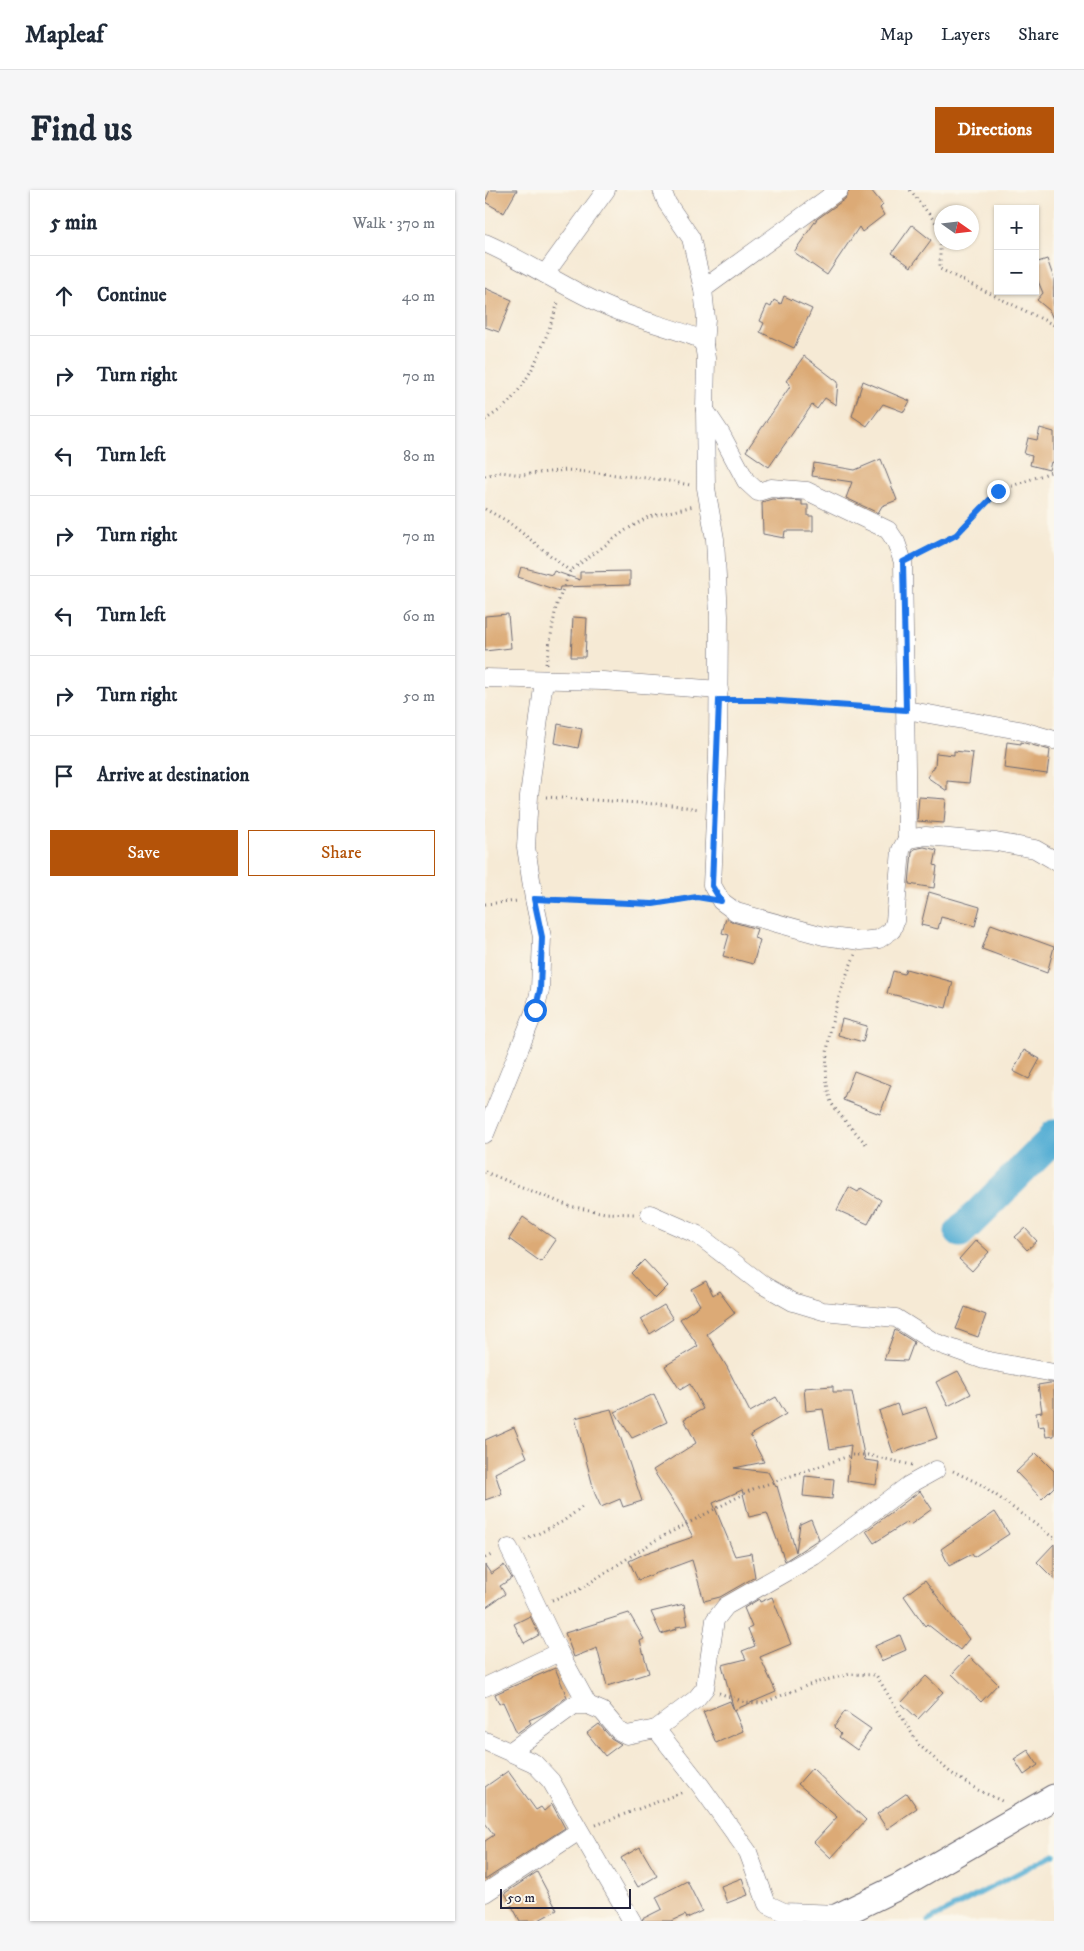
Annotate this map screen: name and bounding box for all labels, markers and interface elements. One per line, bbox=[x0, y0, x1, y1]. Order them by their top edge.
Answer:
text: Mapleaf bbox=[25, 20, 104, 50]
text: Map bbox=[880, 24, 913, 46]
text: Layers bbox=[941, 24, 990, 46]
text: Share bbox=[1018, 24, 1059, 46]
button: Directions bbox=[935, 107, 1054, 153]
text: Find us bbox=[30, 108, 132, 152]
north arrow bbox=[934, 205, 979, 250]
map controls bbox=[994, 205, 1039, 295]
button: + bbox=[994, 205, 1039, 250]
text: 5 min bbox=[50, 210, 97, 236]
text: Walk · 370 m bbox=[353, 213, 435, 233]
button: − bbox=[994, 250, 1039, 295]
icon: ahead bbox=[50, 282, 78, 310]
text: Continue bbox=[97, 284, 167, 307]
text: 40 m bbox=[402, 286, 435, 306]
icon: right bbox=[50, 362, 78, 390]
text: Turn right bbox=[97, 364, 177, 387]
text: 70 m bbox=[403, 366, 435, 386]
icon: left bbox=[50, 442, 78, 470]
text: Turn left bbox=[97, 444, 166, 467]
text: 80 m bbox=[403, 446, 435, 466]
route end bbox=[987, 480, 1010, 503]
icon: right bbox=[50, 522, 78, 550]
text: Turn right bbox=[97, 524, 177, 547]
text: 70 m bbox=[403, 526, 435, 546]
icon: left bbox=[50, 602, 78, 630]
text: Turn left bbox=[97, 604, 166, 627]
text: 60 m bbox=[403, 606, 435, 626]
icon: right bbox=[50, 682, 78, 710]
text: Turn right bbox=[97, 684, 177, 707]
text: 50 m bbox=[403, 686, 435, 706]
icon: arrive bbox=[50, 762, 78, 790]
text: Arrive at destination bbox=[97, 764, 249, 787]
button: Save bbox=[50, 830, 238, 876]
button: Share bbox=[248, 830, 435, 876]
route start bbox=[524, 999, 547, 1022]
scale bar bbox=[500, 1886, 631, 1909]
text: 50 m bbox=[507, 1889, 535, 1907]

